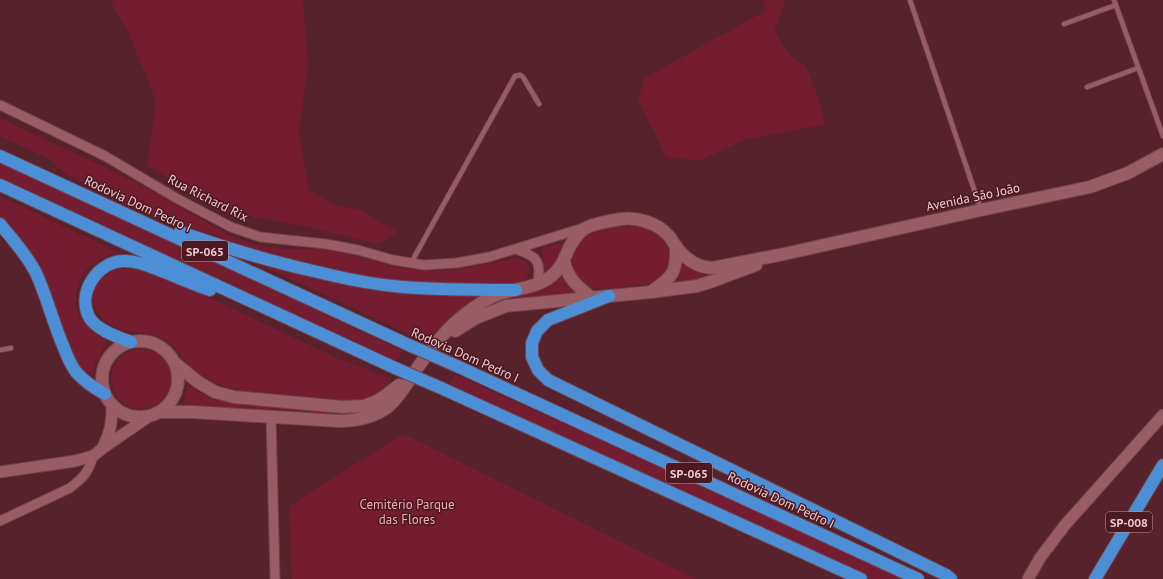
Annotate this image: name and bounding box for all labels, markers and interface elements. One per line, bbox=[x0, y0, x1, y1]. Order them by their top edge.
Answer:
street label: Rua Richard Rix bbox=[165, 170, 251, 226]
street label: Rodovia Dom Pedro I bbox=[82, 172, 194, 236]
street label: Avenida São João bbox=[925, 179, 1021, 215]
road number: SP-065 bbox=[182, 241, 228, 261]
street label: Rodovia Dom Pedro I bbox=[409, 324, 521, 386]
road number: SP-065 bbox=[666, 463, 712, 483]
street label: Rodovia Dom Pedro I bbox=[725, 468, 837, 532]
park label: Cemitério Parque das Flores bbox=[359, 496, 455, 528]
road number: SP-008 bbox=[1106, 512, 1152, 532]

